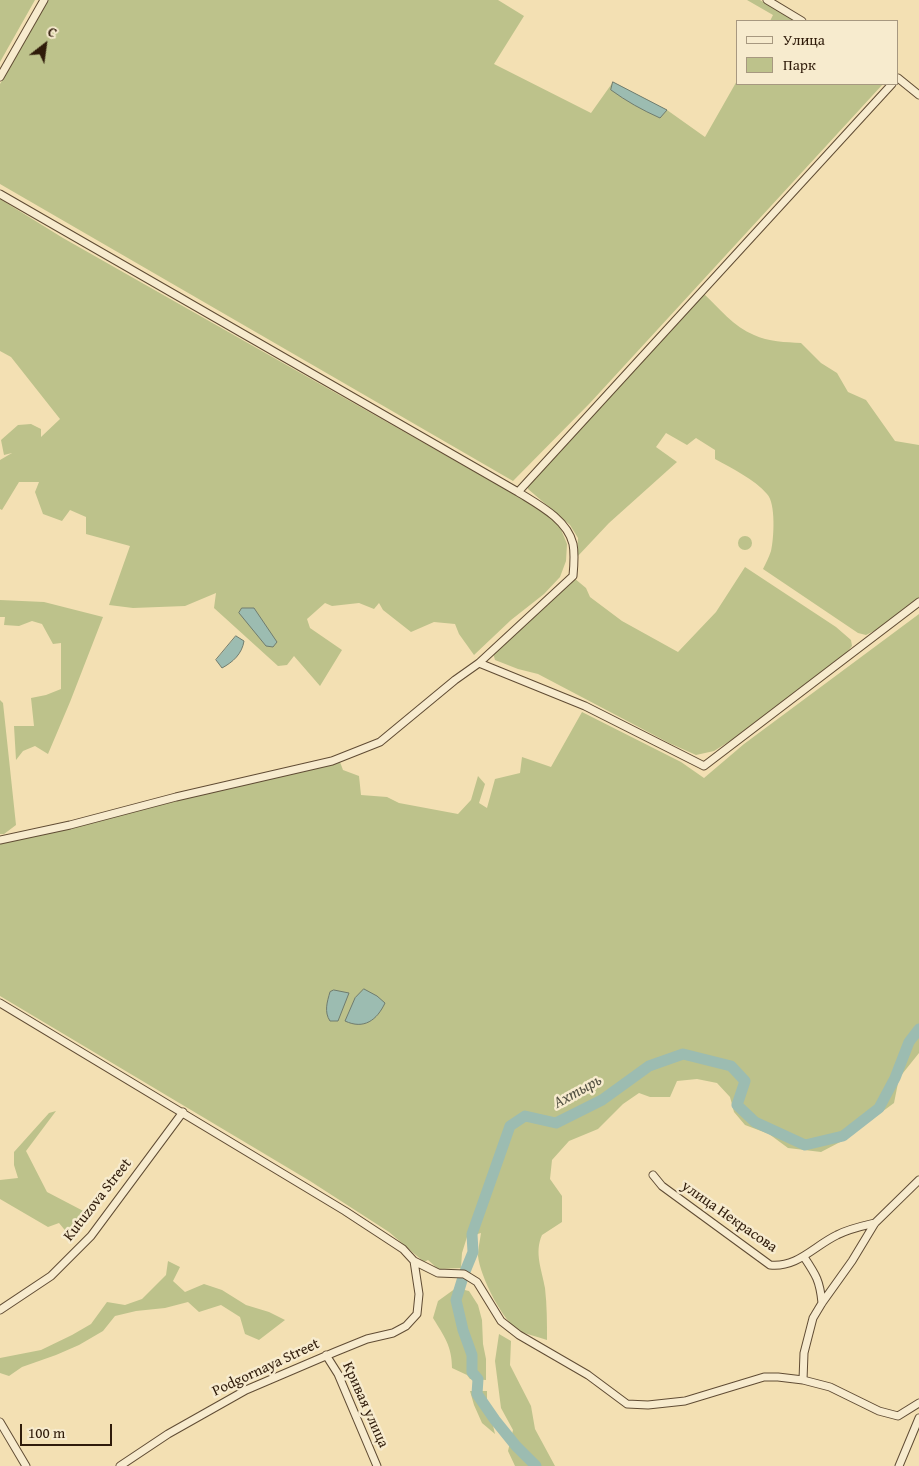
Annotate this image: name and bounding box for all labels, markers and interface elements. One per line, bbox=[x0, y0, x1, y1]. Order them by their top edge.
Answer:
north arrow bbox=[20, 20, 70, 70]
legend bbox=[736, 20, 899, 85]
text: С bbox=[44, 21, 61, 43]
text: Улица bbox=[783, 29, 825, 50]
text: Парк bbox=[783, 54, 816, 75]
water label: Ахтырь bbox=[551, 1071, 605, 1113]
street label: Kutuzova Street bbox=[60, 1155, 136, 1245]
street label: улица Некрасова bbox=[678, 1177, 780, 1257]
street label: Podgornaya Street bbox=[210, 1335, 322, 1401]
street label: Кривая улица bbox=[338, 1359, 392, 1451]
scale bar bbox=[22, 1414, 115, 1446]
text: 100 m bbox=[28, 1422, 65, 1443]

